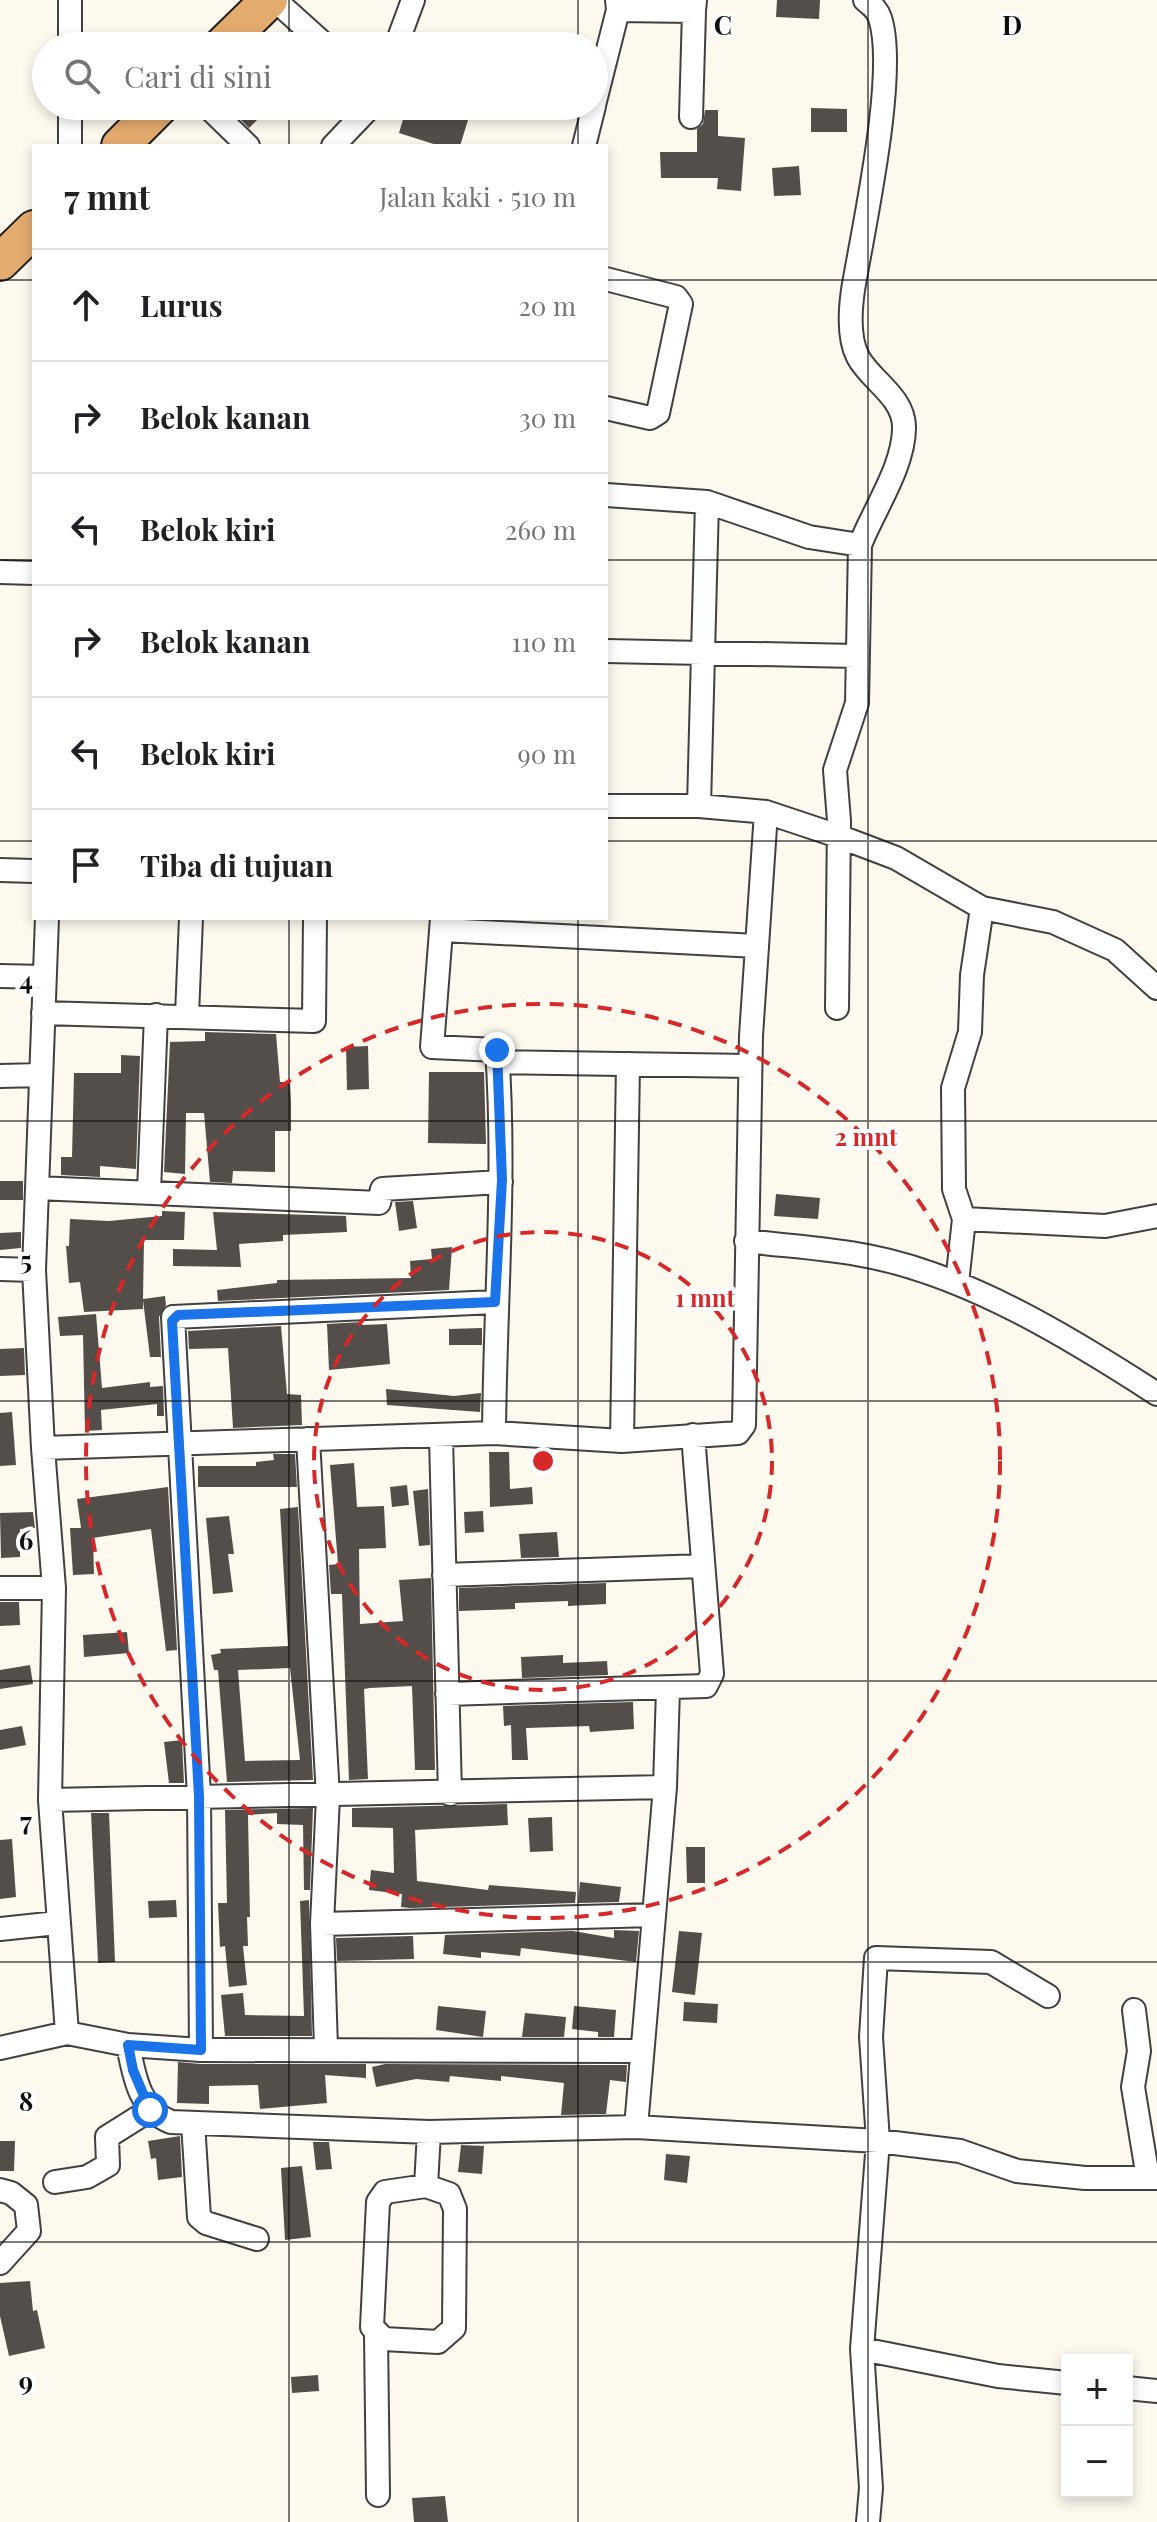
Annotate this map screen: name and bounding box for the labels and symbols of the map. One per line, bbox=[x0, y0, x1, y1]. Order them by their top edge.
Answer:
text: C bbox=[714, 7, 732, 42]
text: D bbox=[1002, 7, 1022, 42]
text: 4 bbox=[19, 962, 33, 997]
route end bbox=[479, 1032, 515, 1068]
text: 2 mnt bbox=[835, 1120, 898, 1152]
text: 5 bbox=[20, 1242, 32, 1277]
text: 1 mnt bbox=[675, 1281, 735, 1313]
centre of rings bbox=[529, 1447, 557, 1475]
text: 6 bbox=[19, 1522, 33, 1557]
text: 7 bbox=[20, 1803, 32, 1838]
text: 8 bbox=[19, 2083, 33, 2118]
route start bbox=[132, 2092, 168, 2128]
text: 9 bbox=[19, 2363, 33, 2398]

